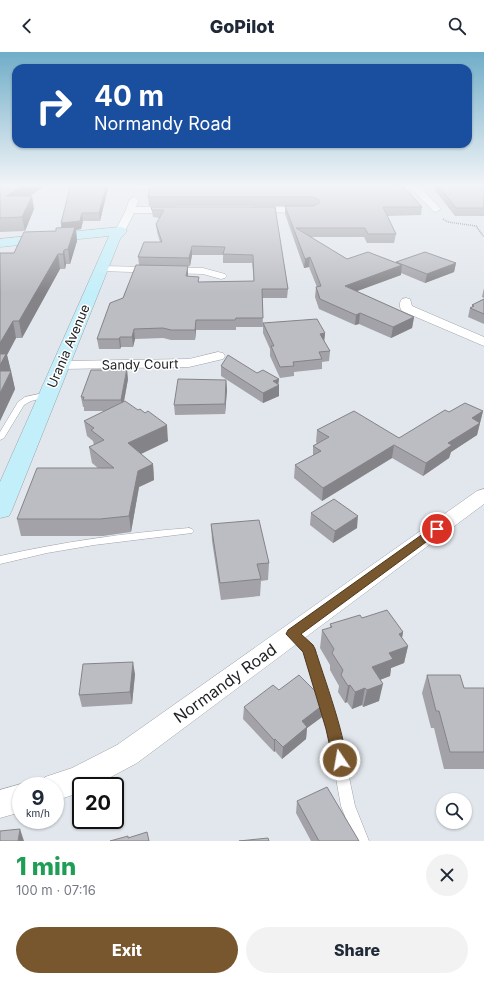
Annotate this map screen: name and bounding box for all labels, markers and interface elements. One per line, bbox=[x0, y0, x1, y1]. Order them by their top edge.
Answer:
icon: back bbox=[16, 15, 38, 37]
icon: search bbox=[446, 15, 468, 37]
text: GoPilot bbox=[210, 16, 274, 37]
text: 40 m bbox=[94, 79, 164, 113]
icon: right bbox=[28, 80, 80, 132]
text: Normandy Road bbox=[94, 113, 232, 134]
street label: Urania Avenue bbox=[43, 302, 93, 390]
street label: Sandy Court bbox=[102, 355, 178, 373]
pin bbox=[420, 512, 454, 546]
icon: arrive bbox=[426, 518, 448, 540]
street label: Normandy Road bbox=[170, 639, 280, 727]
position arrow bbox=[319, 739, 361, 781]
speed limit sign: 20 bbox=[72, 777, 124, 829]
text: 9 bbox=[31, 786, 44, 810]
map controls bbox=[436, 793, 472, 829]
button: search bbox=[436, 793, 472, 829]
text: km/h bbox=[26, 807, 50, 819]
text: 1 min bbox=[16, 852, 76, 881]
button: close bbox=[426, 854, 468, 896]
text: 100 m · 07:16 bbox=[16, 882, 96, 898]
button: Exit bbox=[16, 927, 238, 973]
button: Share bbox=[246, 927, 468, 973]

